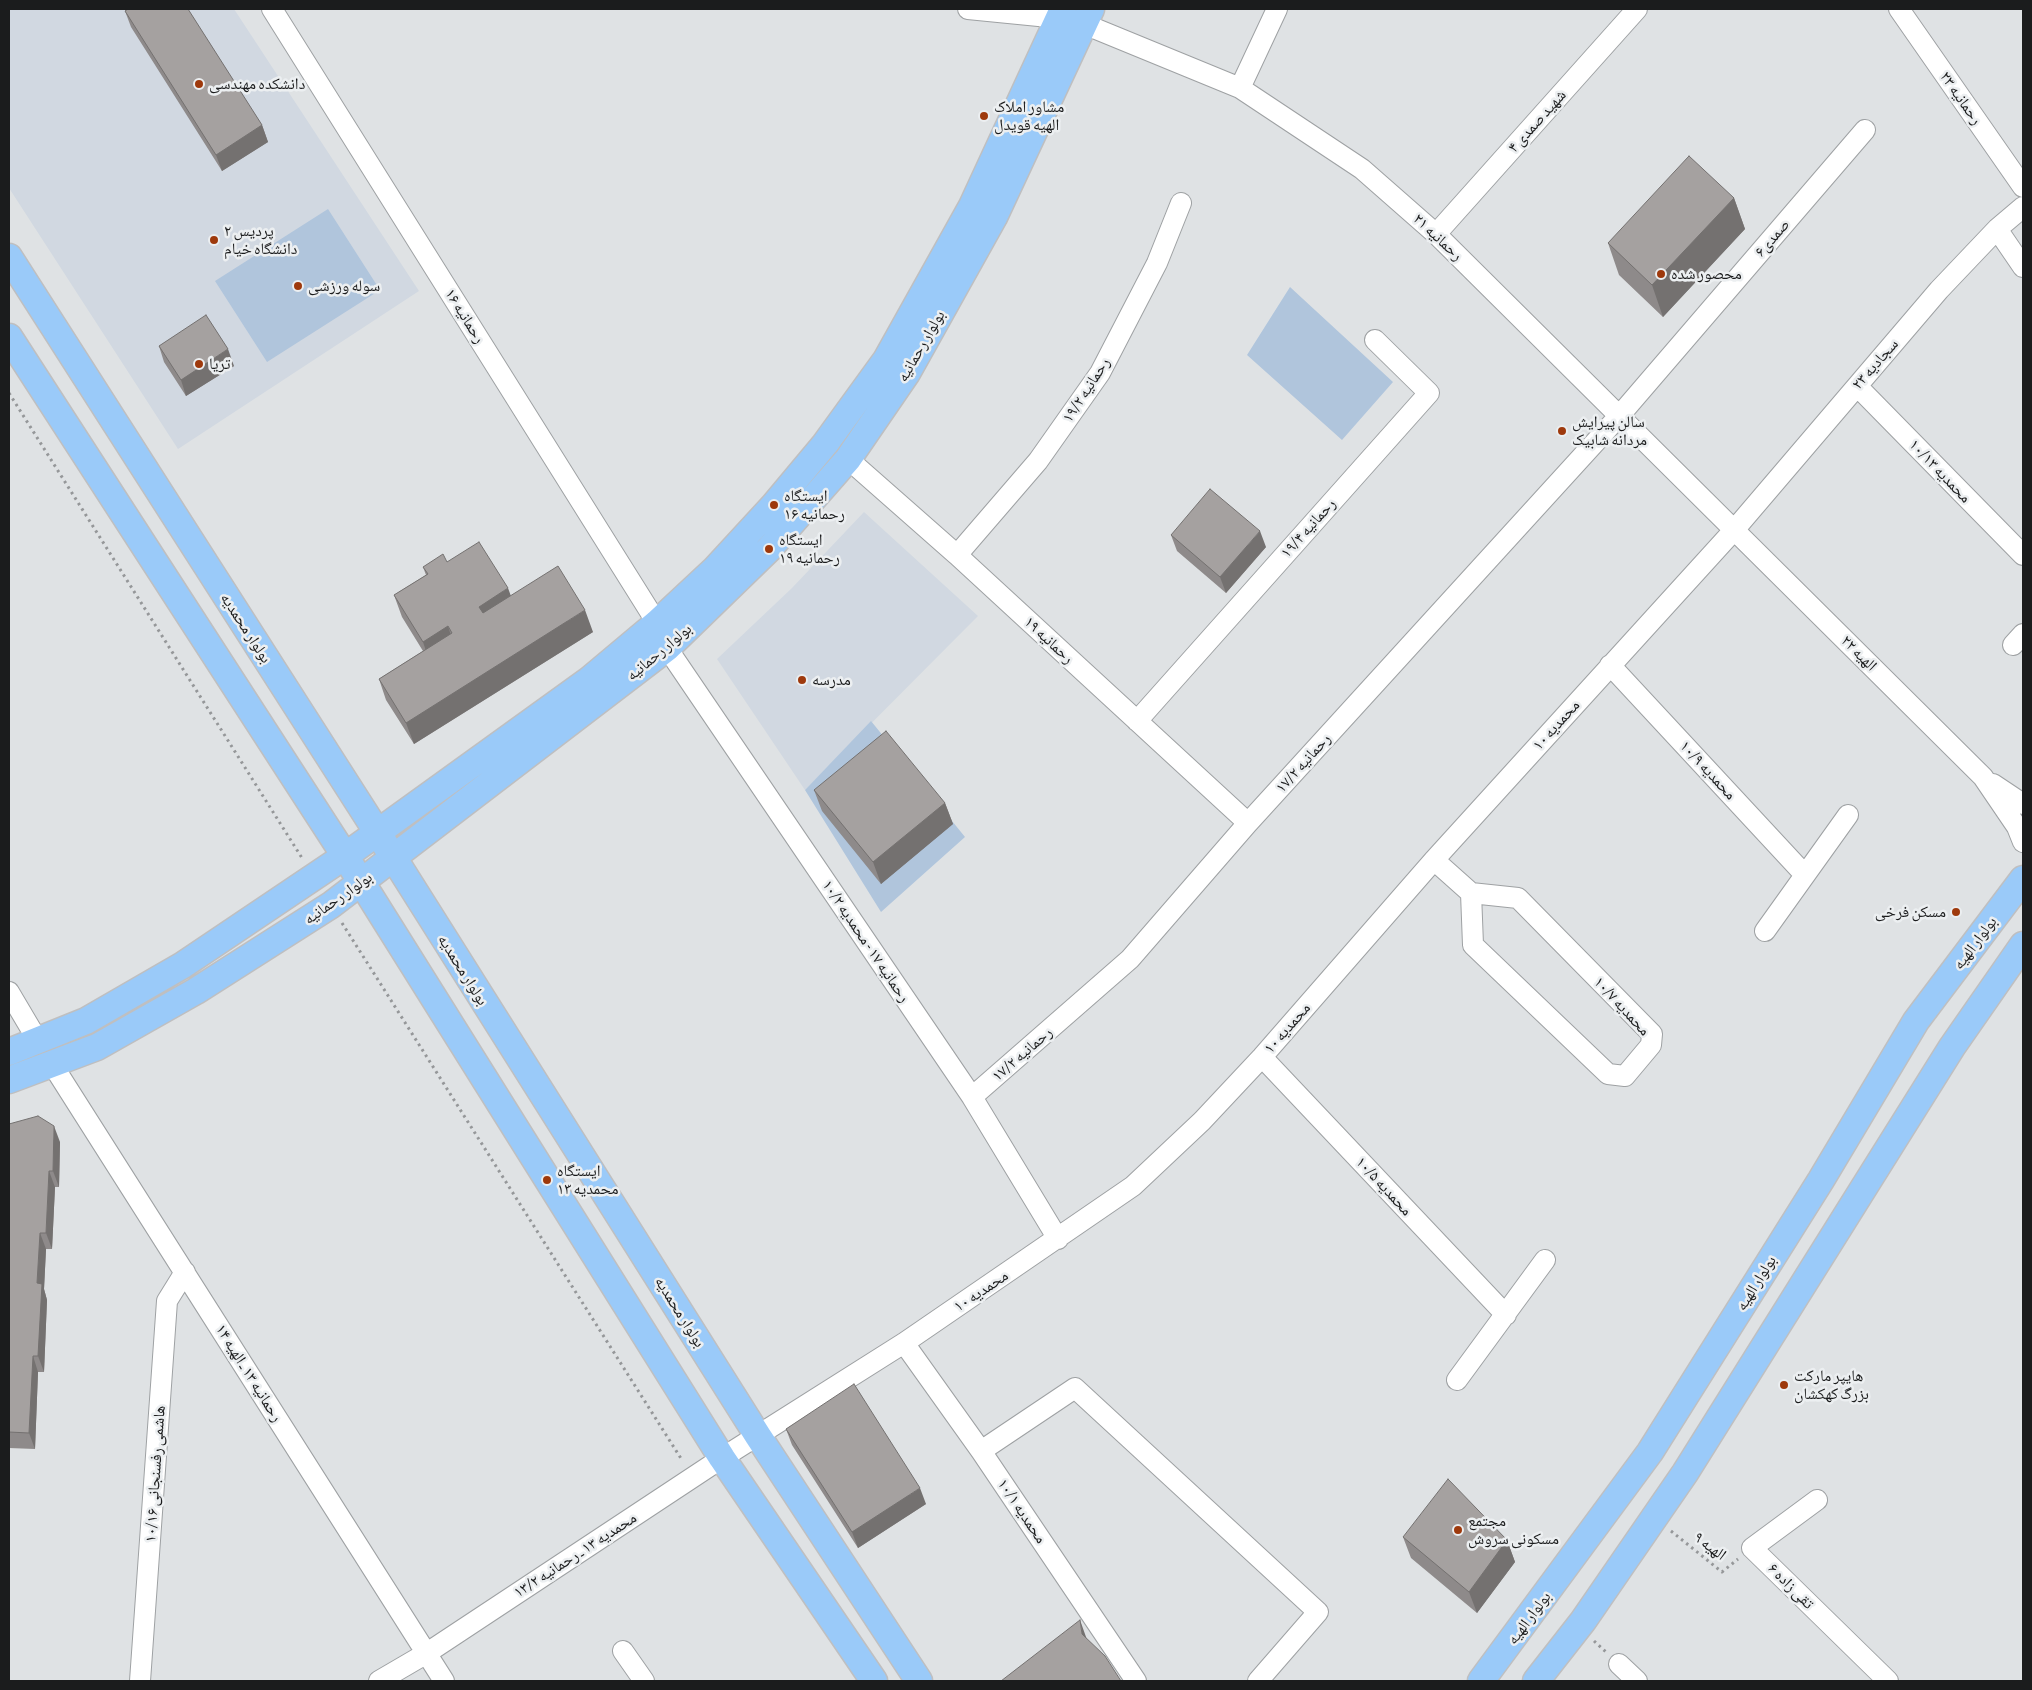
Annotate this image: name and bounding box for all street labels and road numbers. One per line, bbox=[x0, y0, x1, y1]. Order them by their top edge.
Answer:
street label: رحمانیه ۲۳ bbox=[1936, 68, 1986, 128]
street label: شهید صمدی ۴ bbox=[1504, 86, 1570, 156]
street label: رحمانیه ۲۱ bbox=[1409, 209, 1467, 265]
street label: صمدی۶ bbox=[1750, 215, 1794, 261]
street label: رحمانیه ۱۶ bbox=[441, 285, 489, 347]
street label: بولوار رحمانیه bbox=[893, 307, 949, 385]
street label: سجادیه ۲۳ bbox=[1848, 335, 1902, 393]
street label: رحمانیه ۱۹/۲ bbox=[1058, 354, 1114, 426]
street label: محمدیه ۱۰/۱۳ bbox=[1905, 435, 1975, 507]
street label: رحمانیه ۱۹/۴ bbox=[1276, 494, 1340, 562]
street label: بولوار محمدیه bbox=[216, 589, 276, 667]
street label: رحمانیه ۱۹ bbox=[1020, 612, 1078, 668]
street label: بولوار رحمانیه bbox=[622, 619, 696, 685]
street label: الهیه ۲۲ bbox=[1837, 631, 1881, 675]
street label: محمدیه ۱۰ bbox=[1528, 696, 1584, 754]
street label: رحمانیه ۱۷/۲ bbox=[1271, 729, 1335, 797]
street label: محمدیه ۱۰/۹ bbox=[1676, 736, 1740, 804]
street label: بولوار رحمانیه bbox=[300, 867, 376, 929]
street label: رحمانیه ۱۷ - محمدیه ۱۰/۲ bbox=[818, 876, 914, 1006]
street label: بولوار الهیه bbox=[1949, 913, 2001, 973]
street label: بولوار محمدیه bbox=[434, 931, 492, 1009]
street label: محمدیه ۱۰/۷ bbox=[1590, 972, 1654, 1040]
street label: محمدیه ۱۰ bbox=[1260, 999, 1314, 1057]
street label: رحمانیه ۱۷/۲ bbox=[988, 1023, 1056, 1085]
street label: محمدیه ۱۰/۵ bbox=[1352, 1152, 1416, 1220]
street label: بولوار الهیه bbox=[1732, 1252, 1780, 1314]
street label: محمدیه ۱۰ bbox=[950, 1266, 1012, 1316]
street label: بولوار محمدیه bbox=[651, 1273, 709, 1351]
street label: رحمانیه ۱۳ ـ الهیه ۱۴ bbox=[211, 1321, 287, 1425]
street label: هاشمی رفسنجانی ۱۰/۱۶ bbox=[141, 1405, 169, 1543]
street label: محمدیه ۱۰/۱ bbox=[993, 1475, 1051, 1547]
street label: محمدیه ۱۳ ـ رحمانیه ۱۳/۲ bbox=[510, 1508, 640, 1602]
street label: الهیه ۹ bbox=[1690, 1528, 1730, 1564]
street label: تقی زاده ۶ bbox=[1764, 1559, 1818, 1613]
street label: بولوار الهیه bbox=[1503, 1588, 1555, 1648]

